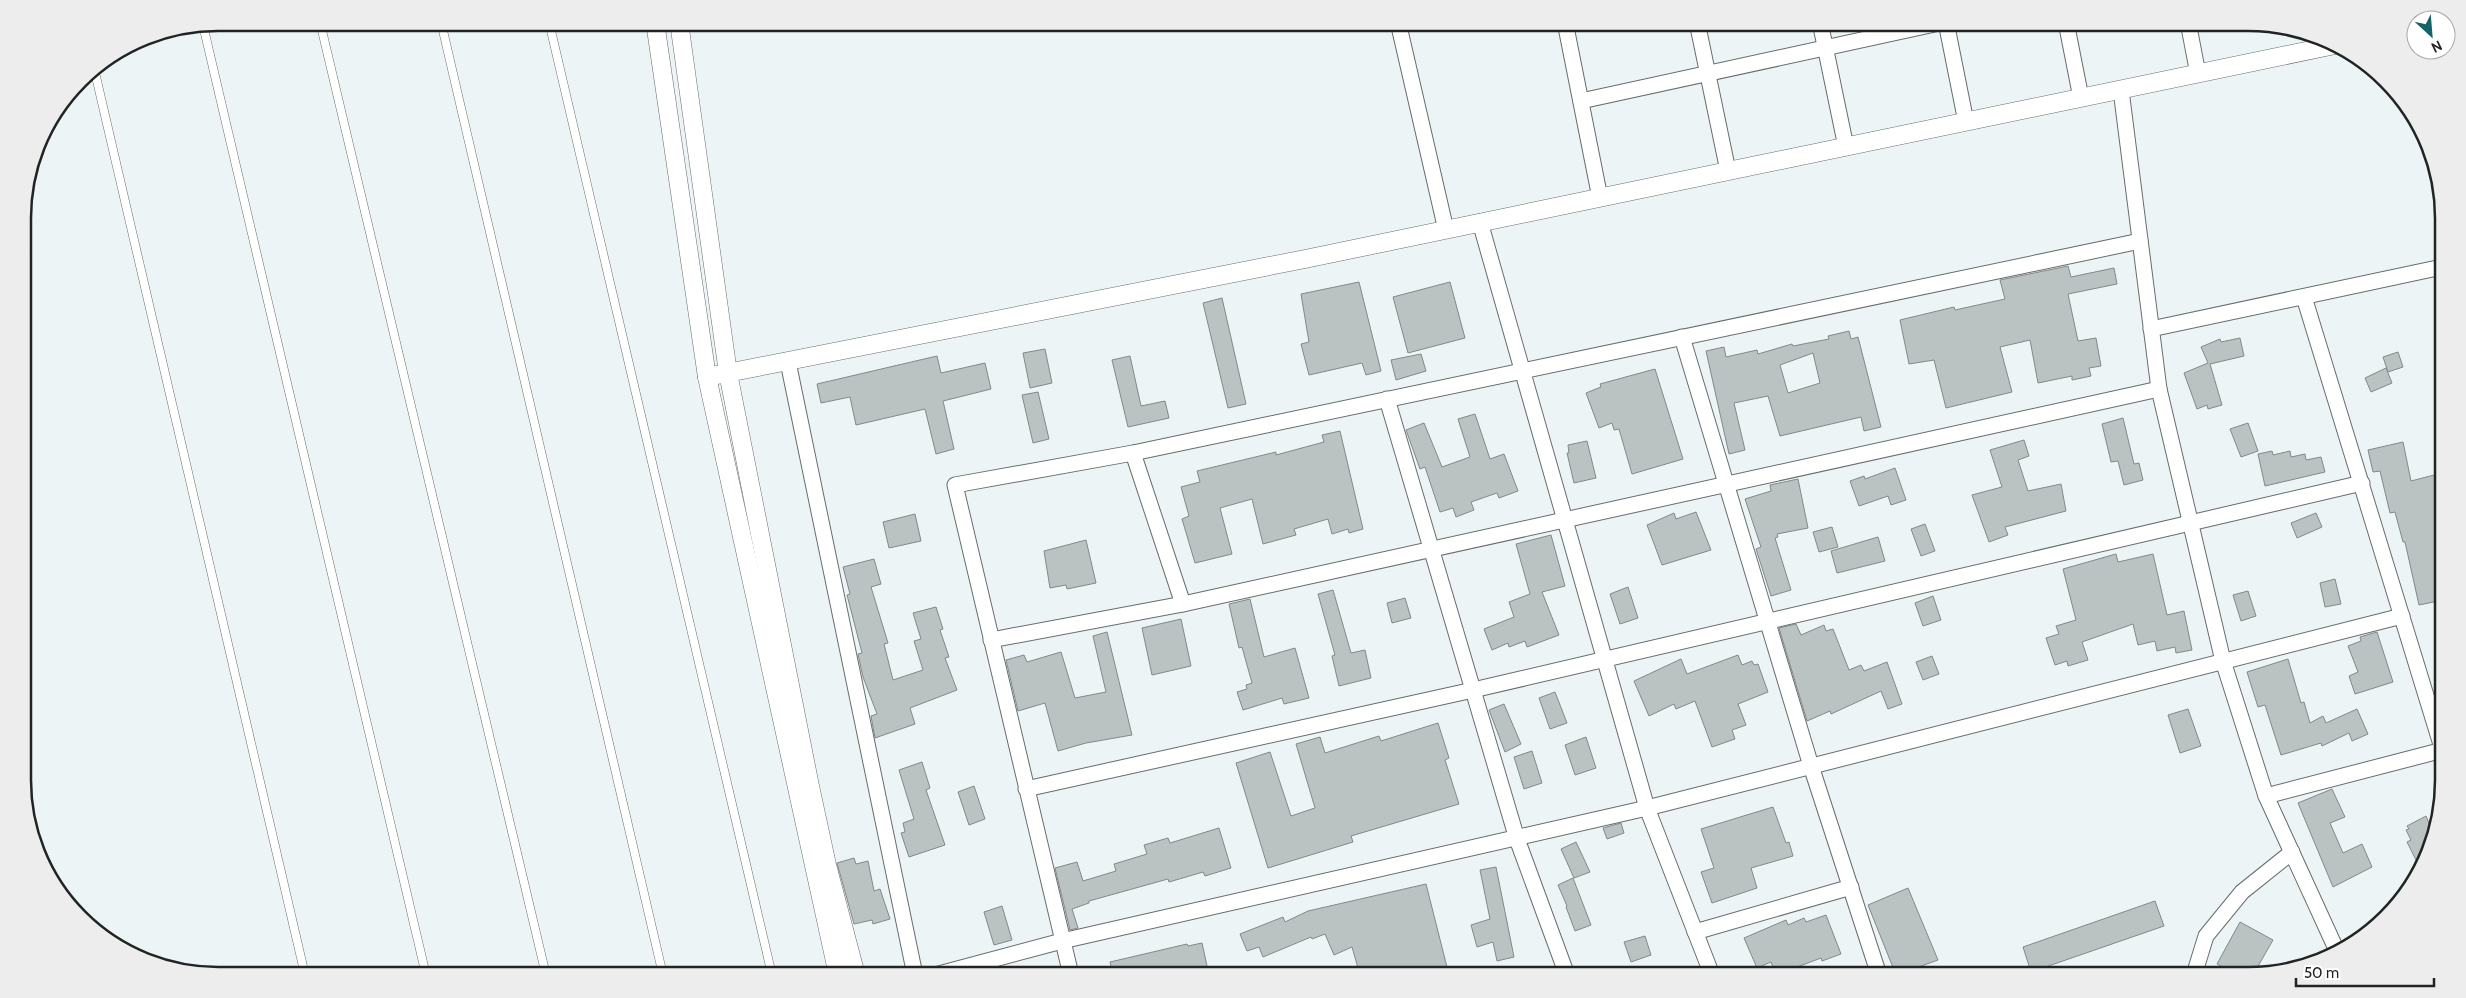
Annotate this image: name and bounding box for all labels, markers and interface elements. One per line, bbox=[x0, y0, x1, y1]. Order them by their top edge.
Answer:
north arrow bbox=[2406, 10, 2456, 60]
text: N bbox=[2428, 36, 2445, 57]
scale bar bbox=[2296, 956, 2434, 988]
text: 50 m bbox=[2304, 964, 2339, 982]

